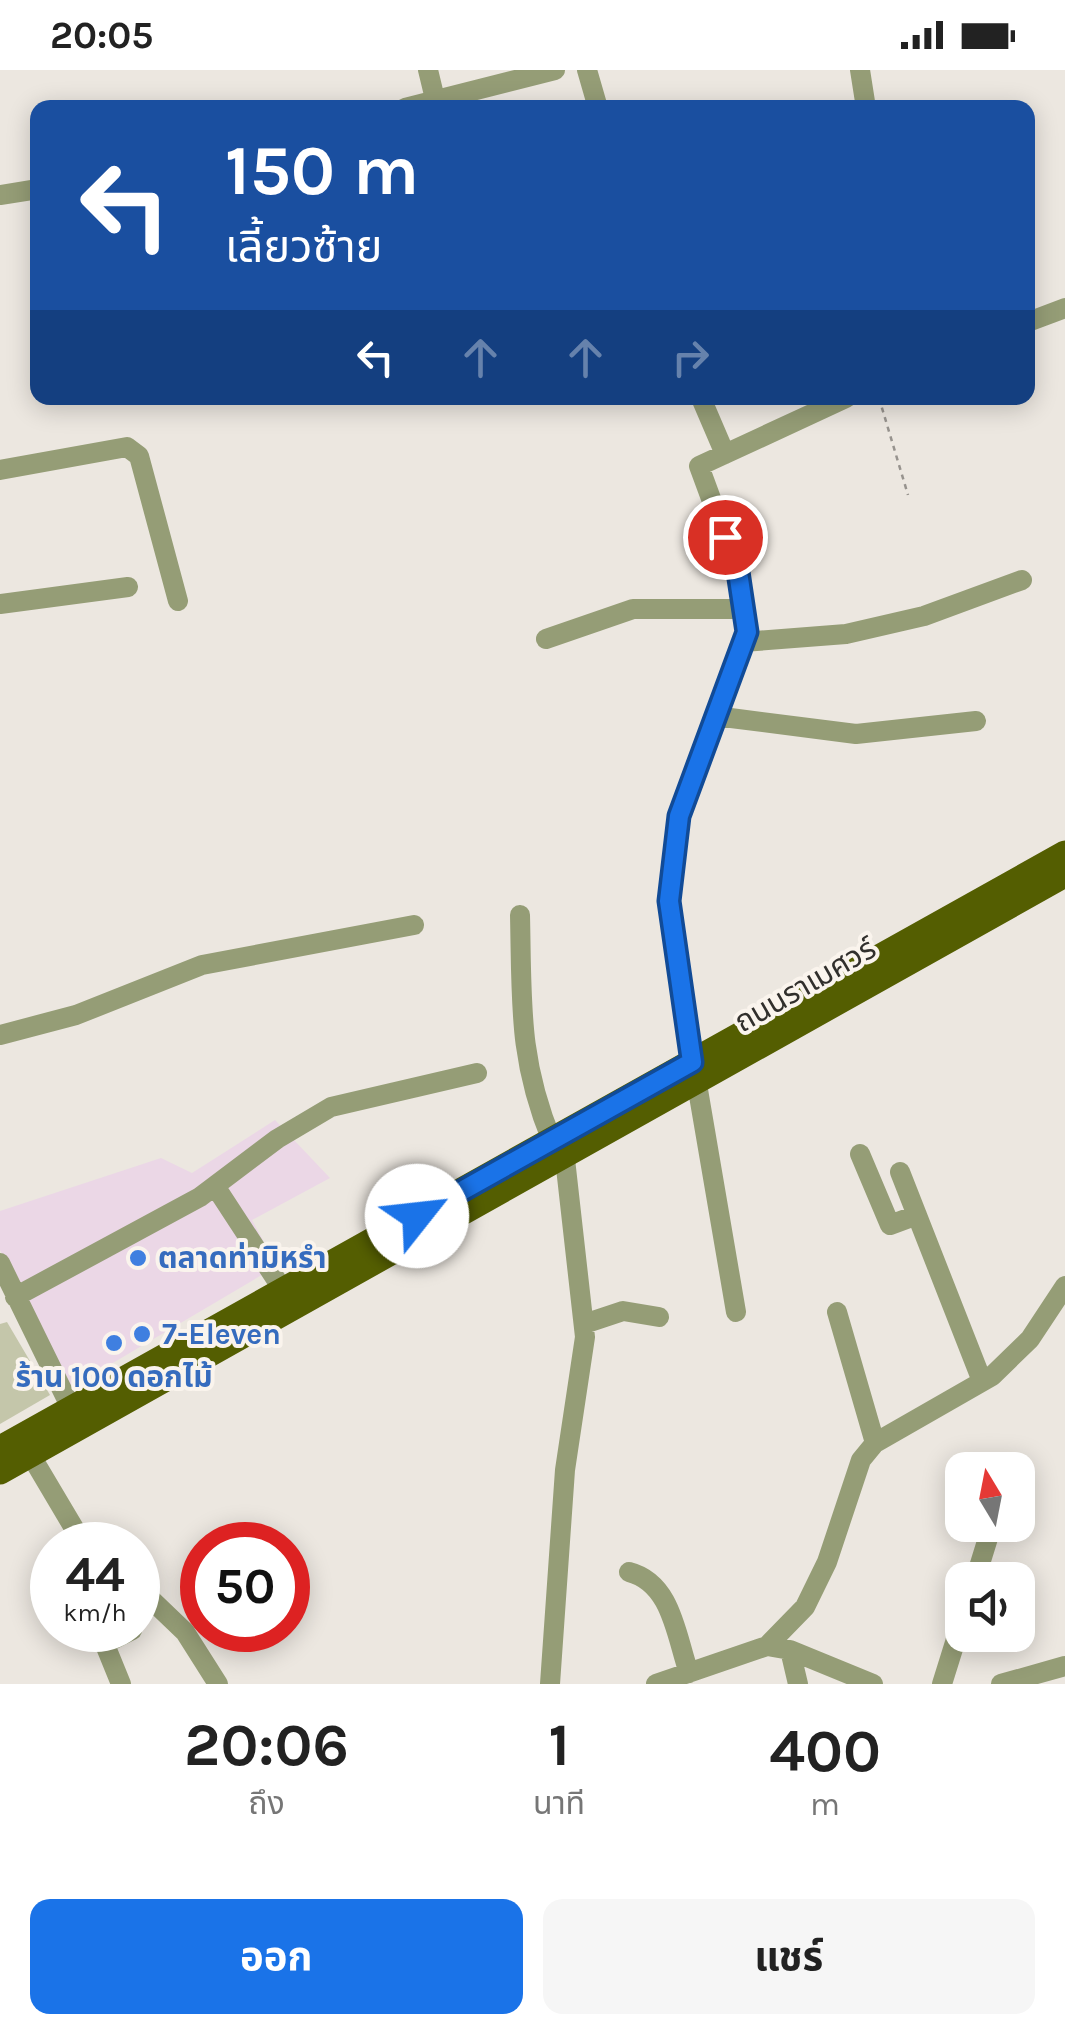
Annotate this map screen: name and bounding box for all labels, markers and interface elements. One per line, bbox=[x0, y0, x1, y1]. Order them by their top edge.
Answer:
text: 20:05 bbox=[50, 13, 153, 58]
text: 150 m bbox=[225, 130, 419, 212]
icon: left bbox=[60, 140, 190, 270]
text: เลี้ยวซ้าย bbox=[225, 221, 382, 273]
icon: left bbox=[348, 330, 403, 385]
icon: ahead bbox=[453, 330, 508, 385]
icon: ahead bbox=[558, 330, 613, 385]
icon: right bbox=[663, 330, 718, 385]
pin bbox=[683, 495, 768, 580]
icon: arrive bbox=[698, 510, 753, 565]
street label: ถนนราเมศวร์ bbox=[728, 929, 883, 1040]
position arrow bbox=[365, 1164, 469, 1268]
place label: ตลาดท่ามิหรำ bbox=[158, 1240, 327, 1276]
marker: ตลาดท่ามิหรำ bbox=[127, 1247, 149, 1269]
place label: 7-Eleven bbox=[162, 1316, 281, 1352]
marker: 7-Eleven bbox=[131, 1323, 153, 1345]
marker: ร้าน 100 ดอกไม้ bbox=[103, 1332, 125, 1354]
place label: ร้าน 100 ดอกไม้ bbox=[15, 1359, 213, 1395]
north arrow bbox=[945, 1452, 1035, 1542]
map controls bbox=[945, 1452, 1035, 1652]
speed limit sign: 50 bbox=[180, 1522, 310, 1652]
text: 44 bbox=[65, 1545, 125, 1604]
button: sound bbox=[945, 1562, 1035, 1652]
text: km/h bbox=[63, 1598, 127, 1627]
text: 20:06 bbox=[184, 1710, 349, 1780]
text: 1 bbox=[548, 1710, 570, 1780]
text: 400 bbox=[769, 1716, 881, 1786]
text: ถึง bbox=[248, 1785, 285, 1822]
text: นาที bbox=[533, 1785, 585, 1822]
text: m bbox=[810, 1786, 840, 1823]
button: ออก bbox=[30, 1899, 523, 2014]
button: แชร์ bbox=[543, 1899, 1035, 2014]

